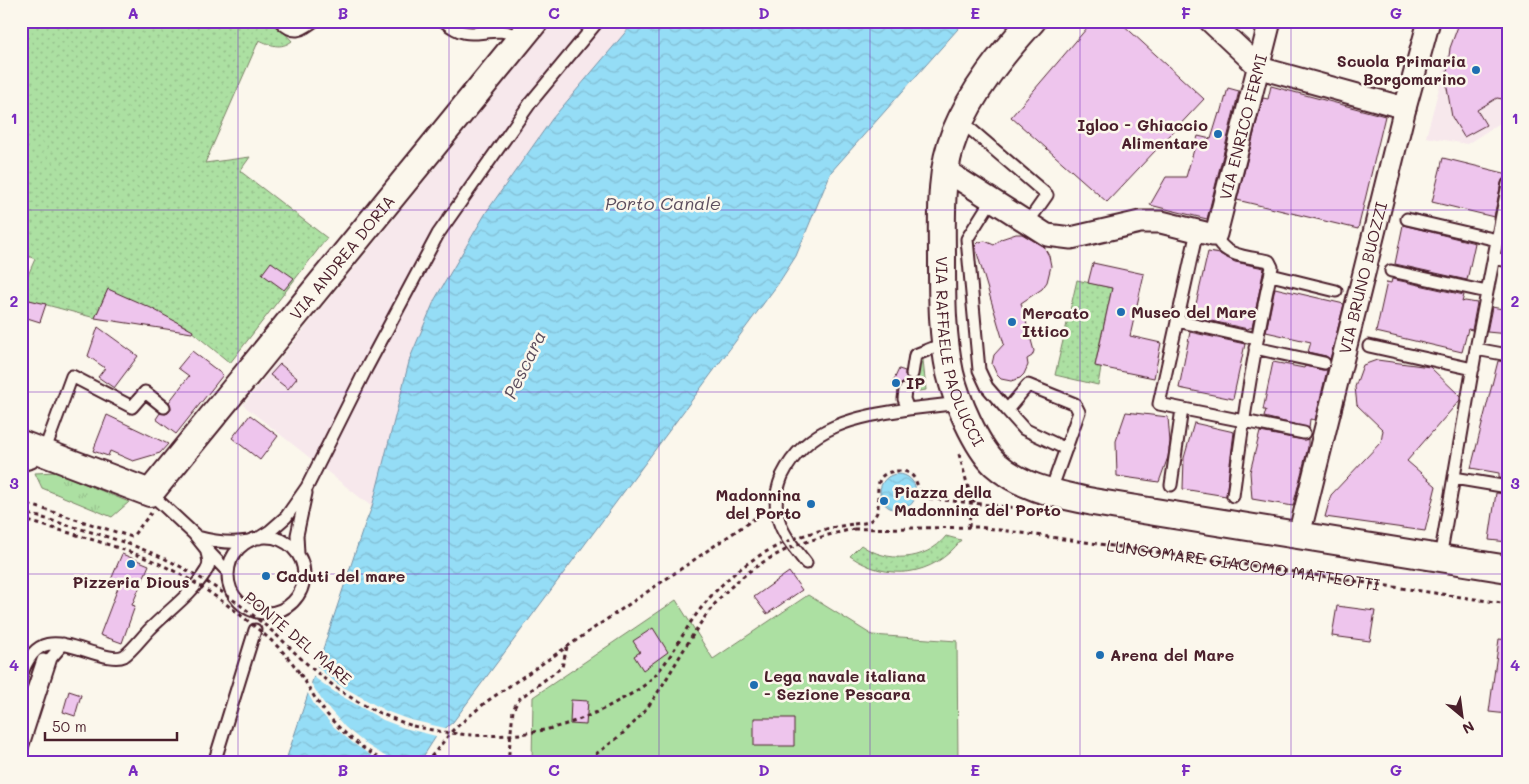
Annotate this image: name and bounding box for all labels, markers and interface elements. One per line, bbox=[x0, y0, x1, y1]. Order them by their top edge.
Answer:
text: A bbox=[127, 2, 139, 23]
text: B bbox=[338, 2, 348, 23]
text: C bbox=[548, 2, 560, 23]
text: D bbox=[758, 2, 770, 23]
text: E bbox=[970, 2, 980, 23]
text: F bbox=[1181, 2, 1191, 23]
text: G bbox=[1390, 2, 1402, 23]
place label: Scuola Primaria Borgomarino bbox=[1337, 50, 1466, 89]
street label: VIA ENRICO FERMI bbox=[1214, 52, 1271, 202]
marker: Scuola Primaria Borgomarino bbox=[1470, 64, 1482, 76]
text: 1 bbox=[10, 107, 18, 128]
text: 1 bbox=[1511, 107, 1519, 128]
place label: Igloo - Ghiaccio Alimentare bbox=[1077, 114, 1208, 153]
marker: Igloo - Ghiaccio Alimentare bbox=[1212, 128, 1224, 140]
street label: VIA ANDREA DORIA bbox=[285, 190, 399, 324]
water label: Porto Canale bbox=[605, 191, 721, 215]
street label: VIA BRUNO BUOZZI bbox=[1333, 199, 1391, 356]
street label: VIA RAFFAELE PAOLUCCI bbox=[932, 256, 990, 450]
text: 2 bbox=[10, 290, 19, 311]
text: 2 bbox=[1511, 290, 1520, 311]
place label: Museo del Mare bbox=[1131, 301, 1257, 322]
place label: Mercato Ittico bbox=[1022, 302, 1089, 341]
marker: Museo del Mare bbox=[1115, 306, 1127, 318]
marker: Mercato Ittico bbox=[1006, 316, 1018, 328]
water label: Pescara bbox=[497, 327, 551, 403]
place label: IP bbox=[906, 372, 925, 393]
marker: IP bbox=[890, 377, 902, 389]
text: 3 bbox=[9, 472, 19, 493]
text: 3 bbox=[1510, 472, 1520, 493]
place label: Piazza della Madonnina del Porto bbox=[894, 481, 1061, 520]
place label: Madonnina del Porto bbox=[716, 484, 801, 523]
marker: Piazza della Madonnina del Porto bbox=[878, 495, 890, 507]
marker: Madonnina del Porto bbox=[805, 498, 817, 510]
street label: LUNGOMARE GIACOMO MATTEOTTI bbox=[1105, 534, 1381, 595]
marker: Pizzeria Dious bbox=[125, 558, 137, 570]
place label: Caduti del mare bbox=[276, 565, 405, 586]
marker: Caduti del mare bbox=[260, 570, 272, 582]
place label: Pizzeria Dious bbox=[72, 571, 190, 592]
street label: PONTE DEL MARE bbox=[240, 586, 357, 689]
place label: Arena del Mare bbox=[1110, 644, 1234, 665]
marker: Arena del Mare bbox=[1094, 649, 1106, 661]
text: 4 bbox=[9, 654, 19, 675]
text: 4 bbox=[1510, 654, 1520, 675]
place label: Lega navale italiana - Sezione Pescara bbox=[764, 665, 926, 704]
marker: Lega navale italiana - Sezione Pescara bbox=[748, 679, 760, 691]
north arrow bbox=[1436, 692, 1486, 742]
scale bar bbox=[45, 709, 178, 741]
text: 50 m bbox=[52, 716, 87, 736]
text: N bbox=[1459, 717, 1478, 739]
text: A bbox=[127, 759, 139, 780]
text: B bbox=[338, 759, 348, 780]
text: C bbox=[548, 759, 560, 780]
text: D bbox=[758, 759, 770, 780]
text: E bbox=[970, 759, 980, 780]
text: F bbox=[1181, 759, 1191, 780]
text: G bbox=[1390, 759, 1402, 780]

